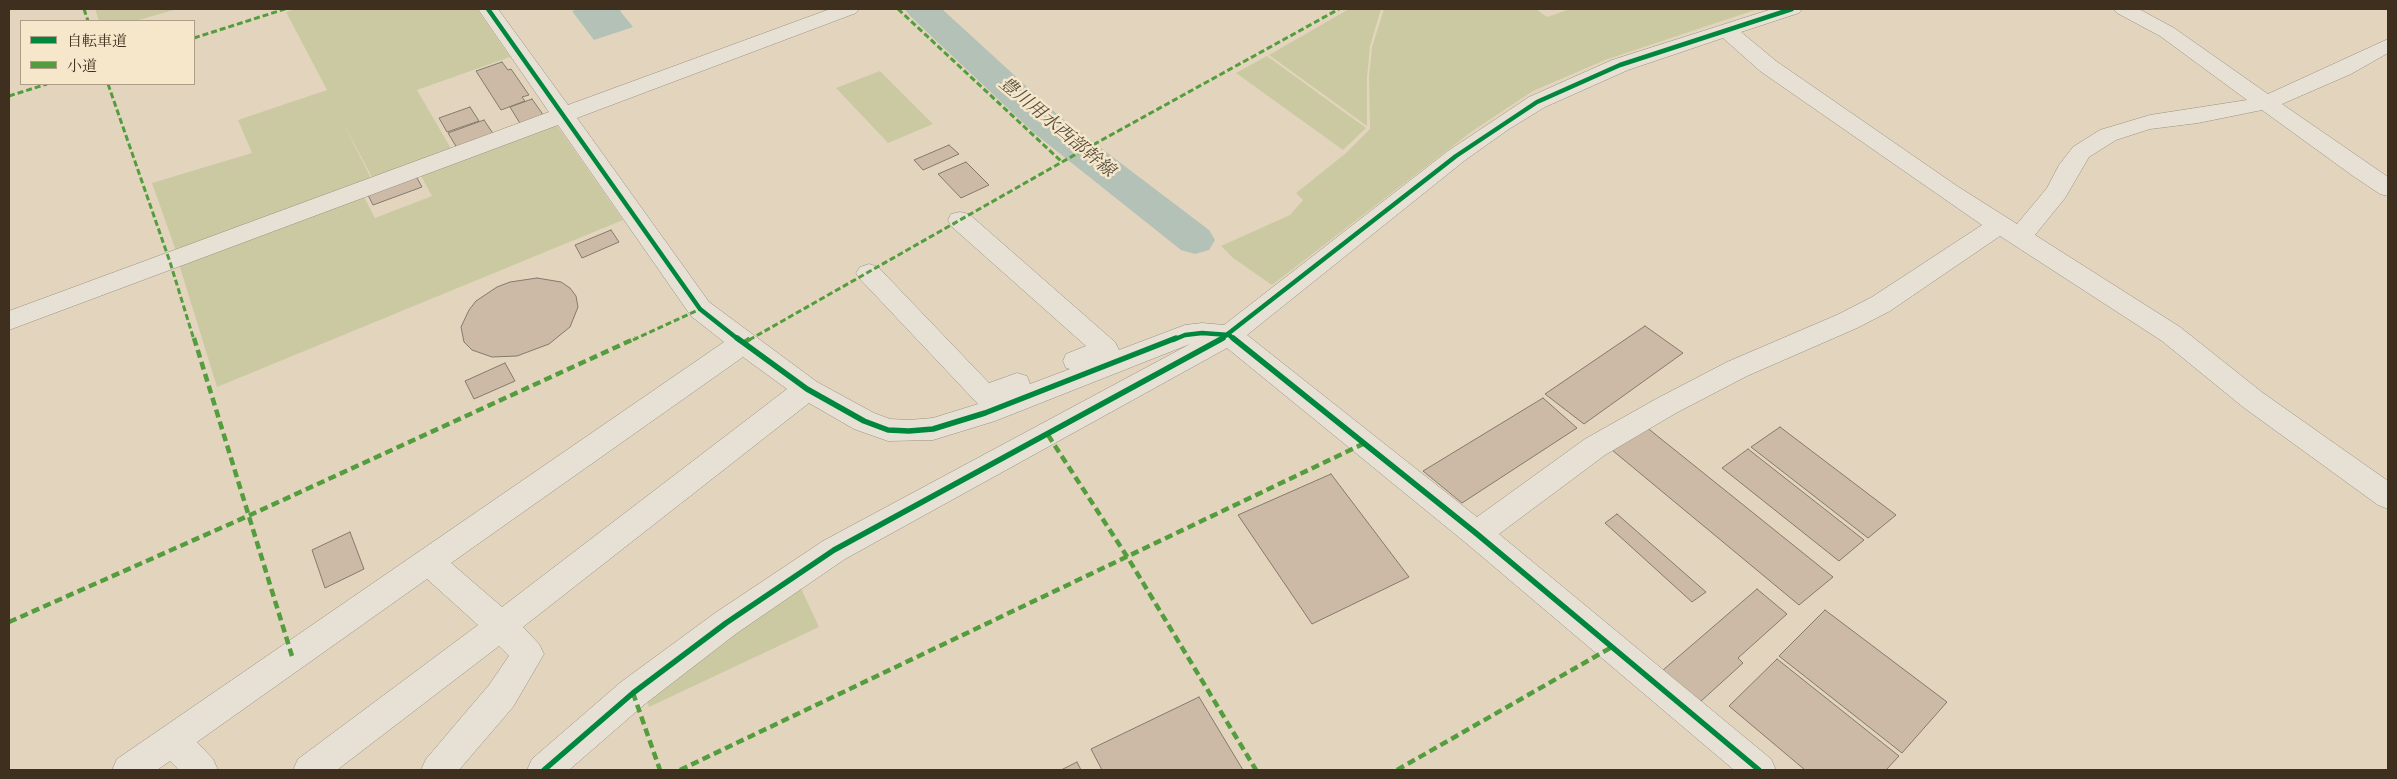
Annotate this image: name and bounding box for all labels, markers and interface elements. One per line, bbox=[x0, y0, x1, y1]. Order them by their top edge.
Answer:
legend bbox=[20, 20, 195, 85]
text: 自転車道 bbox=[67, 32, 127, 51]
text: 小道 bbox=[67, 57, 97, 76]
water label: 豊川用水西部幹線 bbox=[994, 73, 1118, 183]

